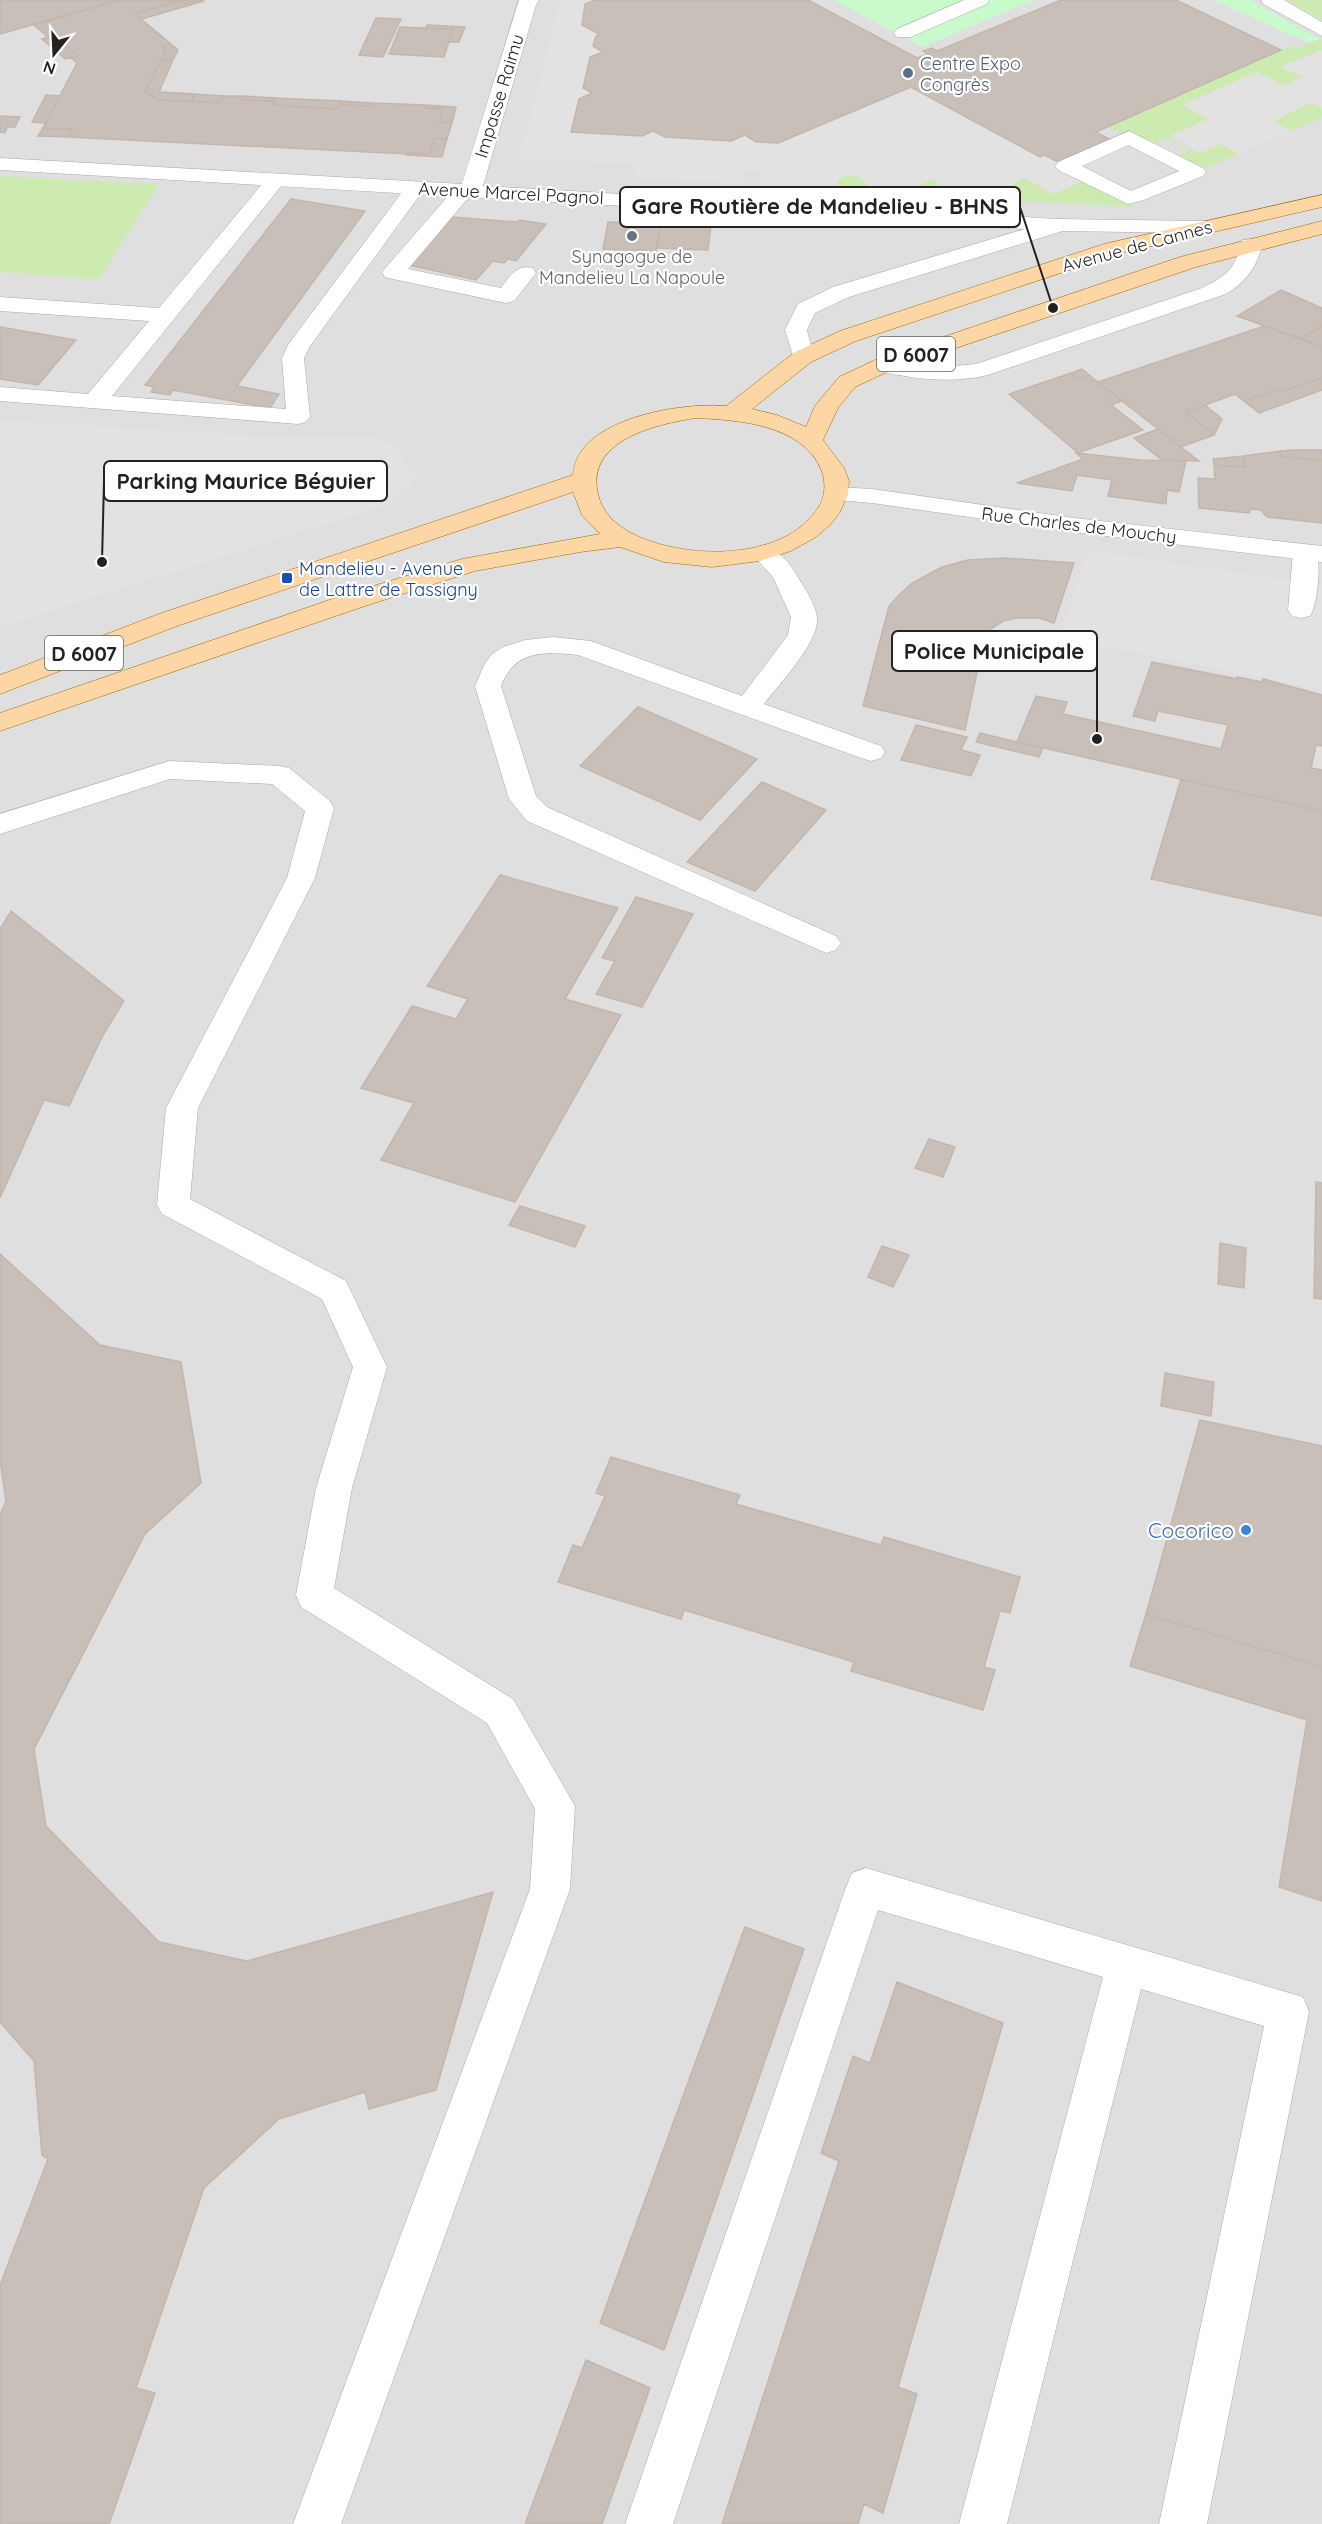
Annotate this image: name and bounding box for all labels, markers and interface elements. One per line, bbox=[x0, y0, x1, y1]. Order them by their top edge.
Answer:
north arrow bbox=[24, 24, 84, 84]
street label: Impasse Raimu bbox=[469, 31, 529, 161]
place label: Centre Expo Congrès bbox=[920, 52, 1021, 96]
text: N bbox=[41, 57, 58, 80]
marker: Centre Expo Congrès bbox=[901, 66, 915, 80]
street label: Avenue Marcel Pagnol bbox=[418, 177, 604, 209]
callout: Gare Routière de Mandelieu - BHNS bbox=[620, 187, 1020, 227]
text: Gare Routière de Mandelieu - BHNS bbox=[632, 192, 1008, 220]
street label: Avenue de Cannes bbox=[1059, 215, 1215, 277]
marker: Synagogue de Mandelieu La Napoule bbox=[625, 229, 639, 243]
place label: Synagogue de Mandelieu La Napoule bbox=[539, 245, 725, 289]
road number: D 6007 bbox=[877, 337, 955, 371]
callout: Parking Maurice Béguier bbox=[104, 461, 387, 501]
text: Parking Maurice Béguier bbox=[116, 467, 376, 495]
street label: Rue Charles de Mouchy bbox=[980, 502, 1178, 548]
place label: Mandelieu - Avenue de Lattre de Tassigny bbox=[299, 557, 478, 601]
marker: Mandelieu - Avenue de Lattre de Tassigny bbox=[280, 571, 294, 585]
callout: Police Municipale bbox=[892, 631, 1097, 671]
road number: D 6007 bbox=[45, 636, 123, 670]
text: Police Municipale bbox=[904, 637, 1084, 665]
place label: Cocorico bbox=[1148, 1517, 1234, 1543]
marker: Cocorico bbox=[1239, 1523, 1253, 1537]

